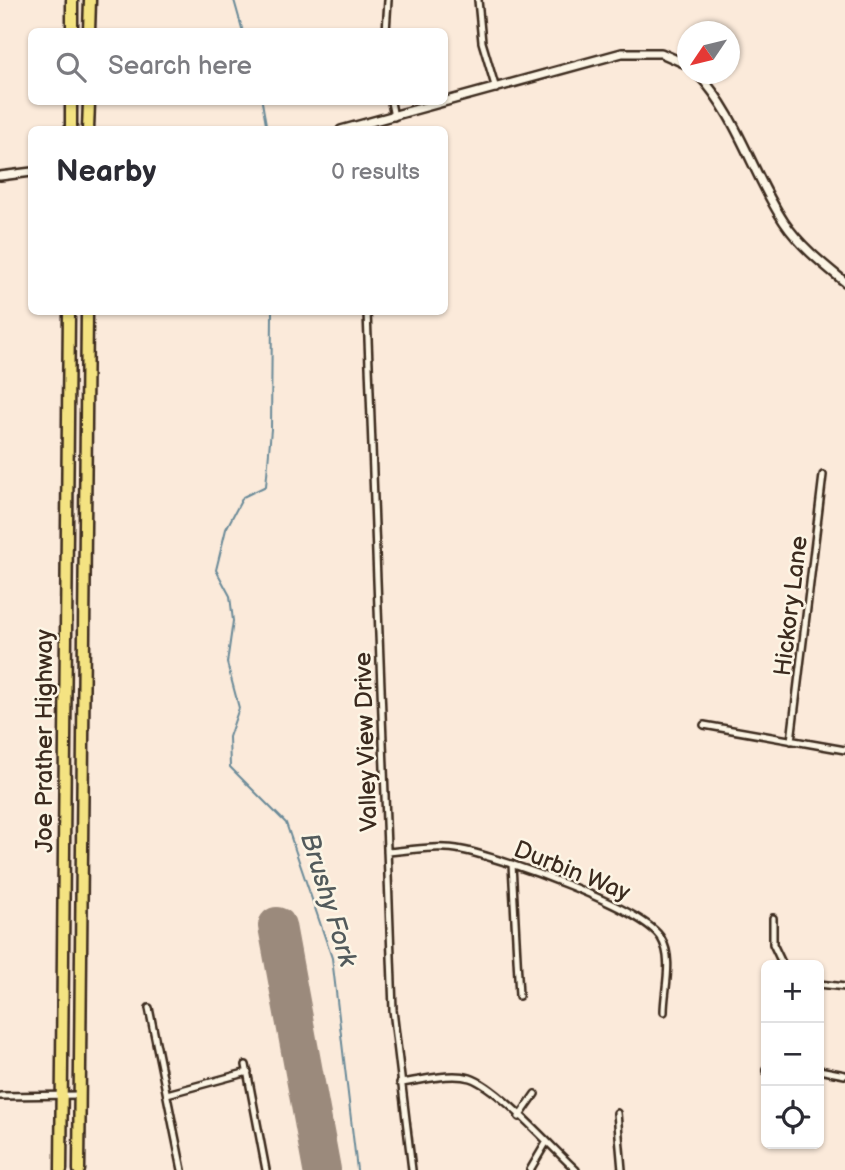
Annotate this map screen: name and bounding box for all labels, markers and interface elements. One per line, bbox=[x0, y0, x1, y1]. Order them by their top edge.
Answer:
north arrow bbox=[677, 21, 740, 84]
search box bbox=[28, 28, 448, 105]
icon: search bbox=[52, 48, 90, 86]
text: Search here bbox=[108, 51, 252, 82]
text: Nearby bbox=[56, 154, 156, 190]
text: 0 results bbox=[331, 158, 420, 186]
street label: Hickory Lane bbox=[768, 534, 814, 678]
street label: Joe Prather Highway bbox=[30, 629, 59, 853]
street label: Valley View Drive bbox=[348, 652, 384, 832]
water label: Brushy Fork bbox=[293, 829, 363, 972]
street label: Durbin Way bbox=[510, 835, 634, 907]
map controls bbox=[761, 960, 824, 1149]
button: + bbox=[761, 960, 824, 1023]
button: − bbox=[761, 1023, 824, 1086]
button: locate bbox=[761, 1086, 824, 1149]

